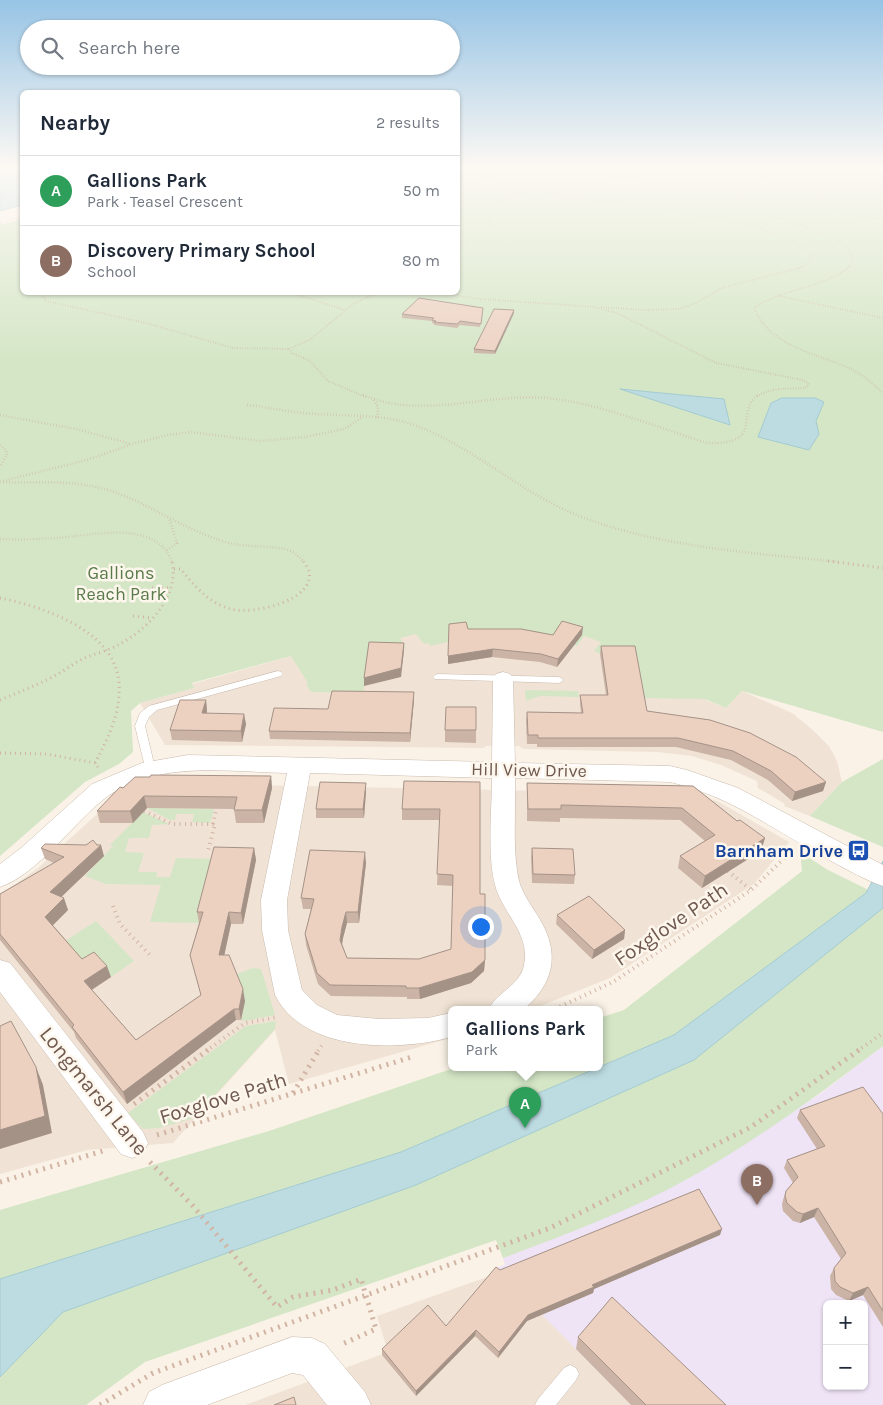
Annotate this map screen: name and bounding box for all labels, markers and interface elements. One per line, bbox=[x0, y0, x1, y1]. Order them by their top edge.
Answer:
search box bbox=[20, 20, 460, 75]
icon: search bbox=[38, 34, 66, 62]
text: Search here bbox=[78, 37, 180, 59]
text: Nearby bbox=[40, 111, 110, 135]
text: 2 results bbox=[376, 113, 440, 132]
text: Gallions Park bbox=[87, 170, 207, 192]
text: A bbox=[51, 181, 61, 200]
text: 50 m bbox=[403, 181, 440, 200]
text: Park · Teasel Crescent bbox=[87, 192, 243, 211]
text: Discovery Primary School bbox=[87, 240, 316, 262]
text: B bbox=[51, 251, 61, 270]
text: 80 m bbox=[402, 251, 440, 270]
text: School bbox=[87, 262, 137, 281]
park label: Gallions Reach Park bbox=[75, 562, 167, 605]
street label: Hill View Drive bbox=[471, 758, 587, 782]
bus stop icon: Barnham Drive bbox=[847, 839, 871, 863]
place label: Barnham Drive bbox=[715, 840, 843, 862]
street label: Foxglove Path bbox=[610, 877, 732, 971]
your location bbox=[468, 914, 494, 940]
popup bbox=[448, 1006, 603, 1071]
text: Gallions Park bbox=[465, 1018, 586, 1040]
street label: Longmarsh Lane bbox=[35, 1022, 153, 1160]
text: Park bbox=[465, 1040, 498, 1059]
street label: Foxglove Path bbox=[156, 1067, 290, 1129]
pin: A bbox=[509, 1087, 541, 1128]
pin: B bbox=[741, 1164, 773, 1205]
map controls bbox=[823, 1300, 868, 1390]
button: + bbox=[823, 1300, 868, 1345]
button: − bbox=[823, 1345, 868, 1390]

